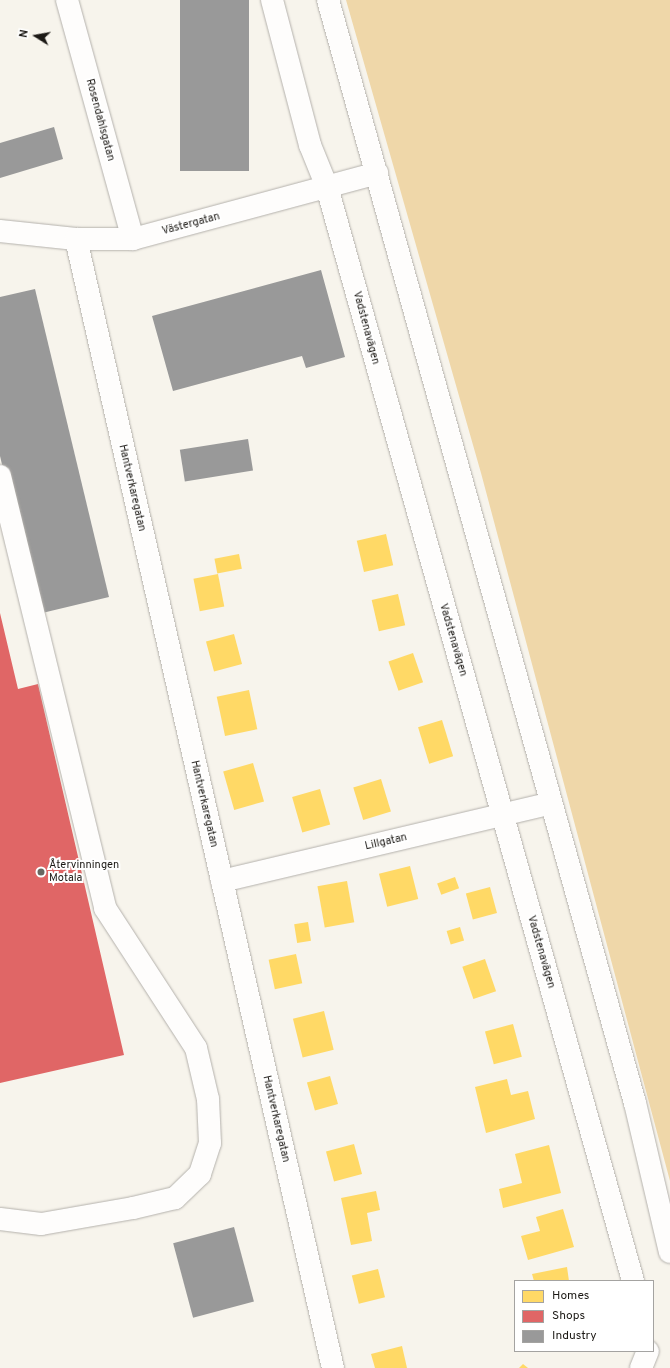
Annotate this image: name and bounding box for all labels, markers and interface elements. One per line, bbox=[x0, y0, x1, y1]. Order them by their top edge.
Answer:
north arrow bbox=[16, 16, 56, 56]
text: N bbox=[17, 28, 32, 39]
street label: Rosendahlsgatan bbox=[83, 77, 117, 163]
street label: Västergatan bbox=[161, 210, 221, 238]
street label: Vadstenavägen bbox=[350, 290, 382, 366]
street label: Hantverkaregatan bbox=[116, 443, 148, 533]
street label: Vadstenavägen bbox=[436, 602, 470, 678]
street label: Hantverkaregatan bbox=[188, 759, 220, 849]
street label: Lillgatan bbox=[364, 831, 408, 853]
place label: Återvinningen Motala bbox=[49, 859, 119, 885]
marker: Återvinningen Motala bbox=[36, 867, 46, 877]
street label: Vadstenavägen bbox=[524, 914, 558, 990]
street label: Hantverkaregatan bbox=[260, 1074, 292, 1164]
legend bbox=[514, 1280, 654, 1352]
text: Homes bbox=[552, 1288, 589, 1304]
text: Shops bbox=[552, 1308, 585, 1324]
text: Industry bbox=[552, 1328, 597, 1344]

